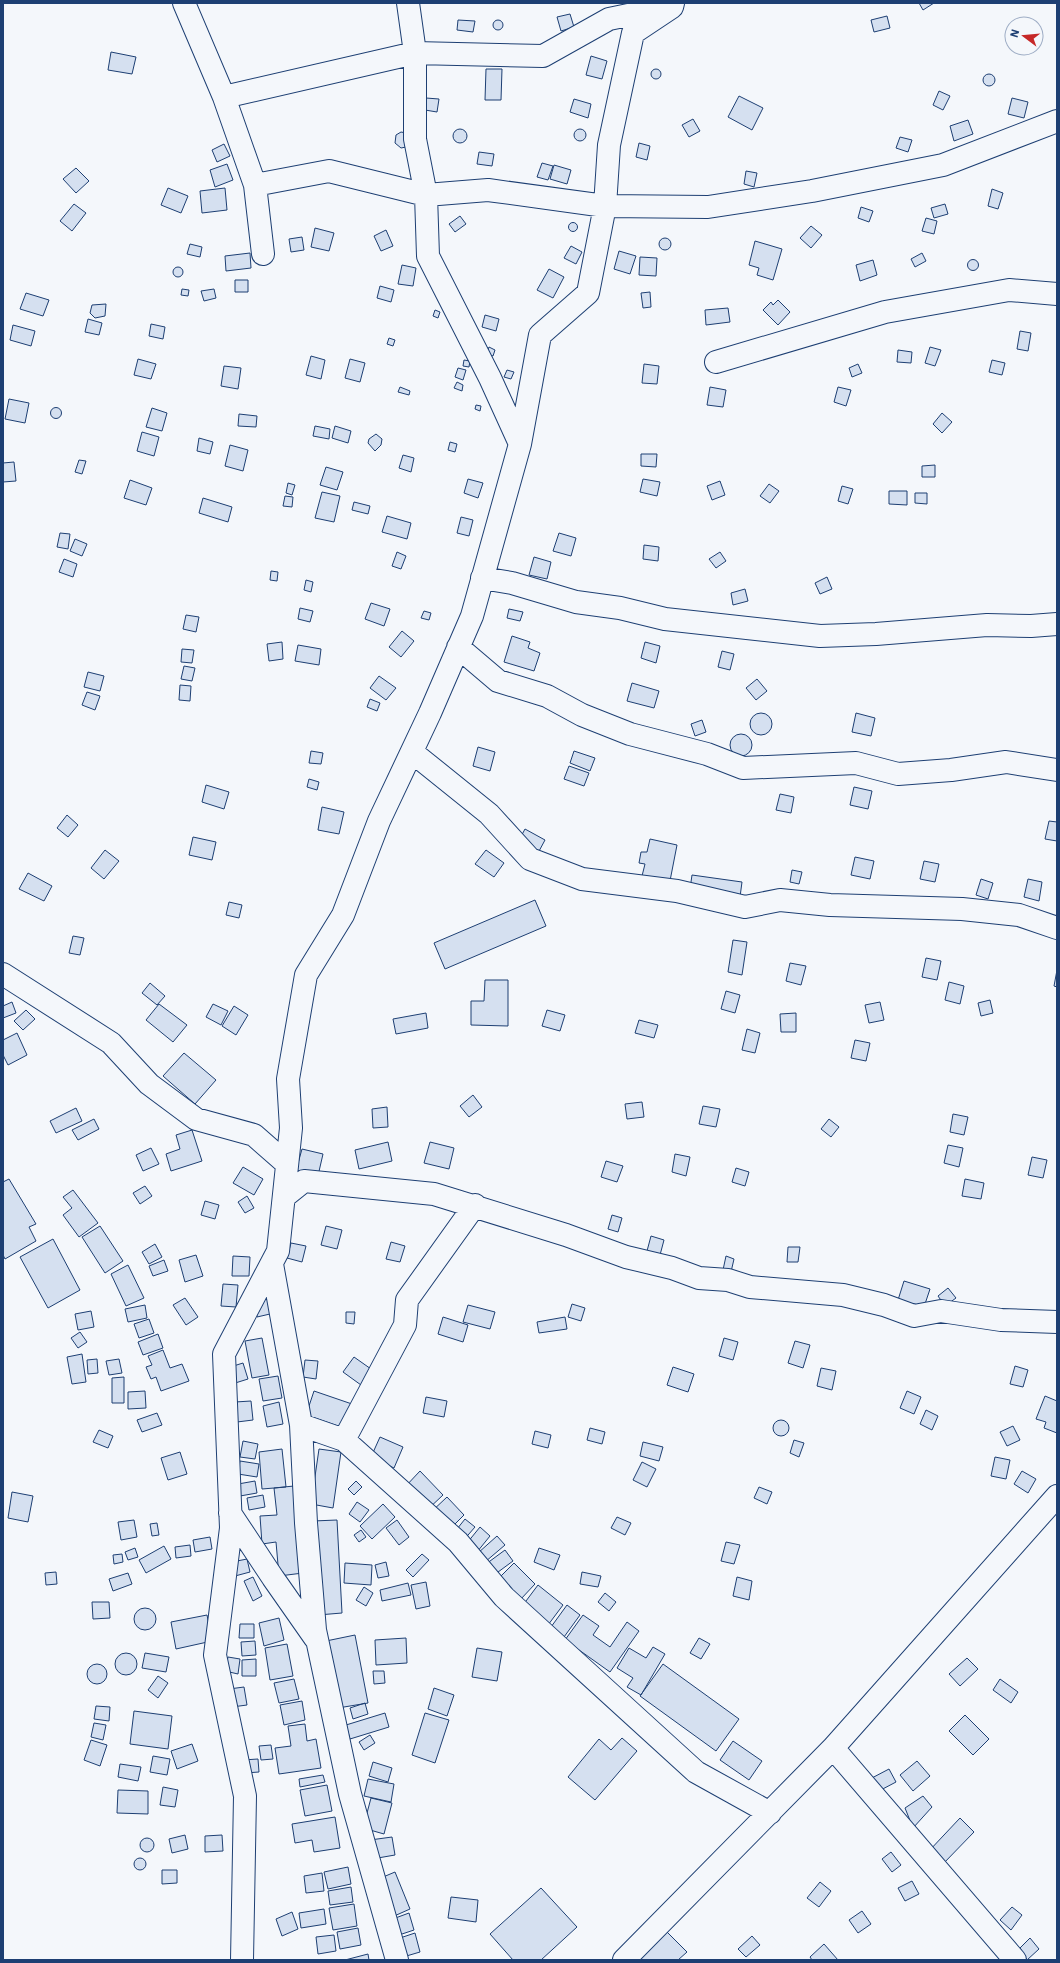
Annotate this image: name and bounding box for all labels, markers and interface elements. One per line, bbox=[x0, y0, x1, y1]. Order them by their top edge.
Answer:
north arrow bbox=[1004, 16, 1044, 56]
text: N bbox=[1007, 27, 1022, 39]

